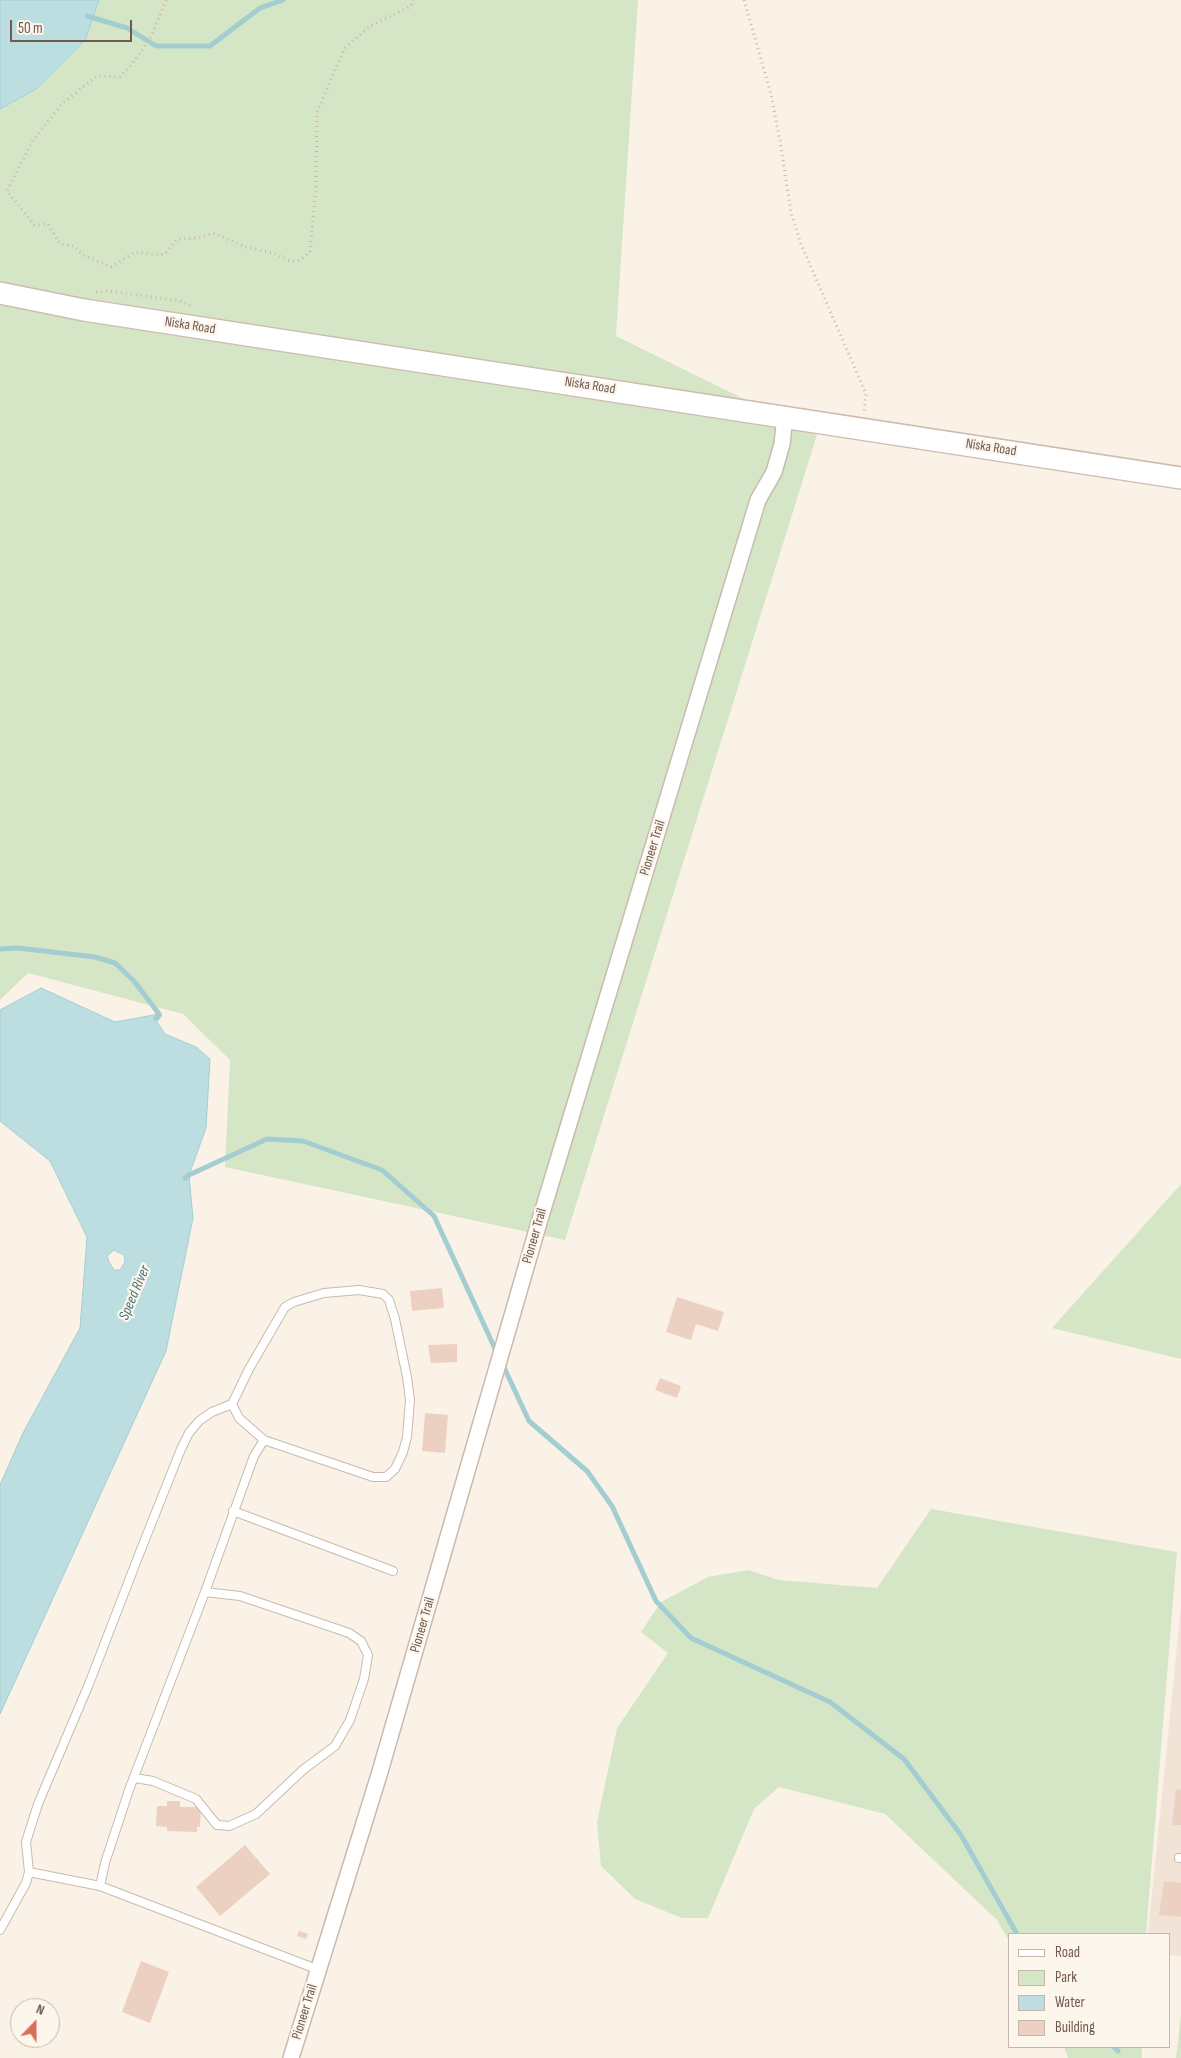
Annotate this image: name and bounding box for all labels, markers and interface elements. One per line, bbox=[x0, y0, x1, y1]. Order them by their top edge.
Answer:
scale bar bbox=[12, 10, 135, 42]
text: 50 m bbox=[18, 19, 43, 38]
street label: Niska Road bbox=[163, 314, 217, 338]
street label: Niska Road bbox=[563, 374, 617, 398]
street label: Niska Road bbox=[964, 436, 1018, 460]
street label: Pioneer Trail bbox=[637, 818, 669, 878]
street label: Pioneer Trail bbox=[519, 1206, 551, 1266]
water label: Speed River bbox=[115, 1263, 155, 1323]
street label: Pioneer Trail bbox=[407, 1595, 439, 1655]
legend bbox=[1008, 1933, 1171, 2048]
text: Road bbox=[1055, 1943, 1080, 1962]
text: Park bbox=[1055, 1968, 1077, 1987]
street label: Pioneer Trail bbox=[289, 1982, 321, 2042]
text: Water bbox=[1055, 1993, 1085, 2012]
north arrow bbox=[10, 1998, 60, 2048]
text: N bbox=[34, 2000, 47, 2019]
text: Building bbox=[1055, 2018, 1095, 2037]

